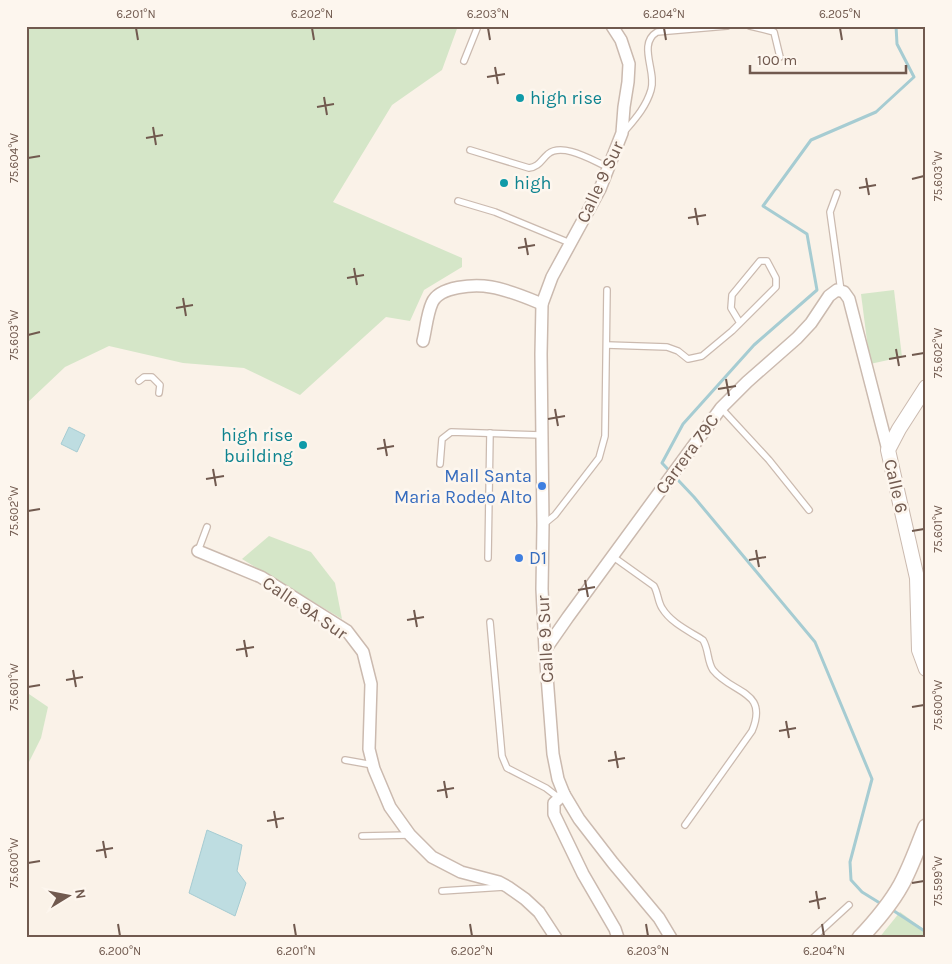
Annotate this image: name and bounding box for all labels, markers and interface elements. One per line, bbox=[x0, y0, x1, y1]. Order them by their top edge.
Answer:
text: 6.201°N bbox=[116, 7, 156, 21]
text: 6.202°N bbox=[291, 7, 333, 21]
text: 6.203°N bbox=[467, 7, 509, 21]
text: 6.204°N bbox=[643, 7, 685, 21]
text: 6.205°N bbox=[819, 7, 861, 21]
scale bar bbox=[750, 42, 906, 74]
text: 100 m bbox=[757, 51, 797, 69]
place label: high rise bbox=[530, 87, 602, 109]
marker: high rise bbox=[514, 92, 526, 104]
text: 75.604°W bbox=[7, 133, 21, 183]
street label: Calle 9 Sur bbox=[572, 137, 629, 226]
text: 75.603°W bbox=[931, 151, 945, 201]
place label: high bbox=[514, 172, 551, 194]
marker: high bbox=[498, 177, 510, 189]
text: 75.603°W bbox=[7, 310, 21, 360]
text: 75.602°W bbox=[931, 328, 945, 378]
street label: Carrera 79C bbox=[651, 410, 723, 498]
place label: high rise building bbox=[221, 424, 293, 467]
marker: high rise building bbox=[297, 439, 309, 451]
street label: Calle 6 bbox=[879, 457, 913, 515]
place label: Mall Santa Maria Rodeo Alto bbox=[394, 465, 532, 508]
marker: Mall Santa Maria Rodeo Alto bbox=[536, 480, 548, 492]
text: 75.602°W bbox=[7, 486, 21, 536]
text: 75.601°W bbox=[931, 505, 945, 553]
place label: D1 bbox=[529, 547, 547, 569]
marker: D1 bbox=[513, 552, 525, 564]
street label: Calle 9A Sur bbox=[258, 572, 352, 645]
street label: Calle 9 Sur bbox=[532, 594, 558, 683]
text: 75.601°W bbox=[7, 663, 21, 711]
text: 75.600°W bbox=[931, 679, 945, 730]
text: 75.600°W bbox=[7, 837, 21, 888]
text: 75.599°W bbox=[931, 856, 945, 906]
north arrow bbox=[42, 872, 92, 922]
text: N bbox=[71, 887, 90, 900]
text: 6.200°N bbox=[99, 944, 141, 958]
text: 6.201°N bbox=[276, 944, 316, 958]
text: 6.202°N bbox=[451, 944, 493, 958]
text: 6.203°N bbox=[627, 944, 669, 958]
text: 6.204°N bbox=[803, 944, 845, 958]

